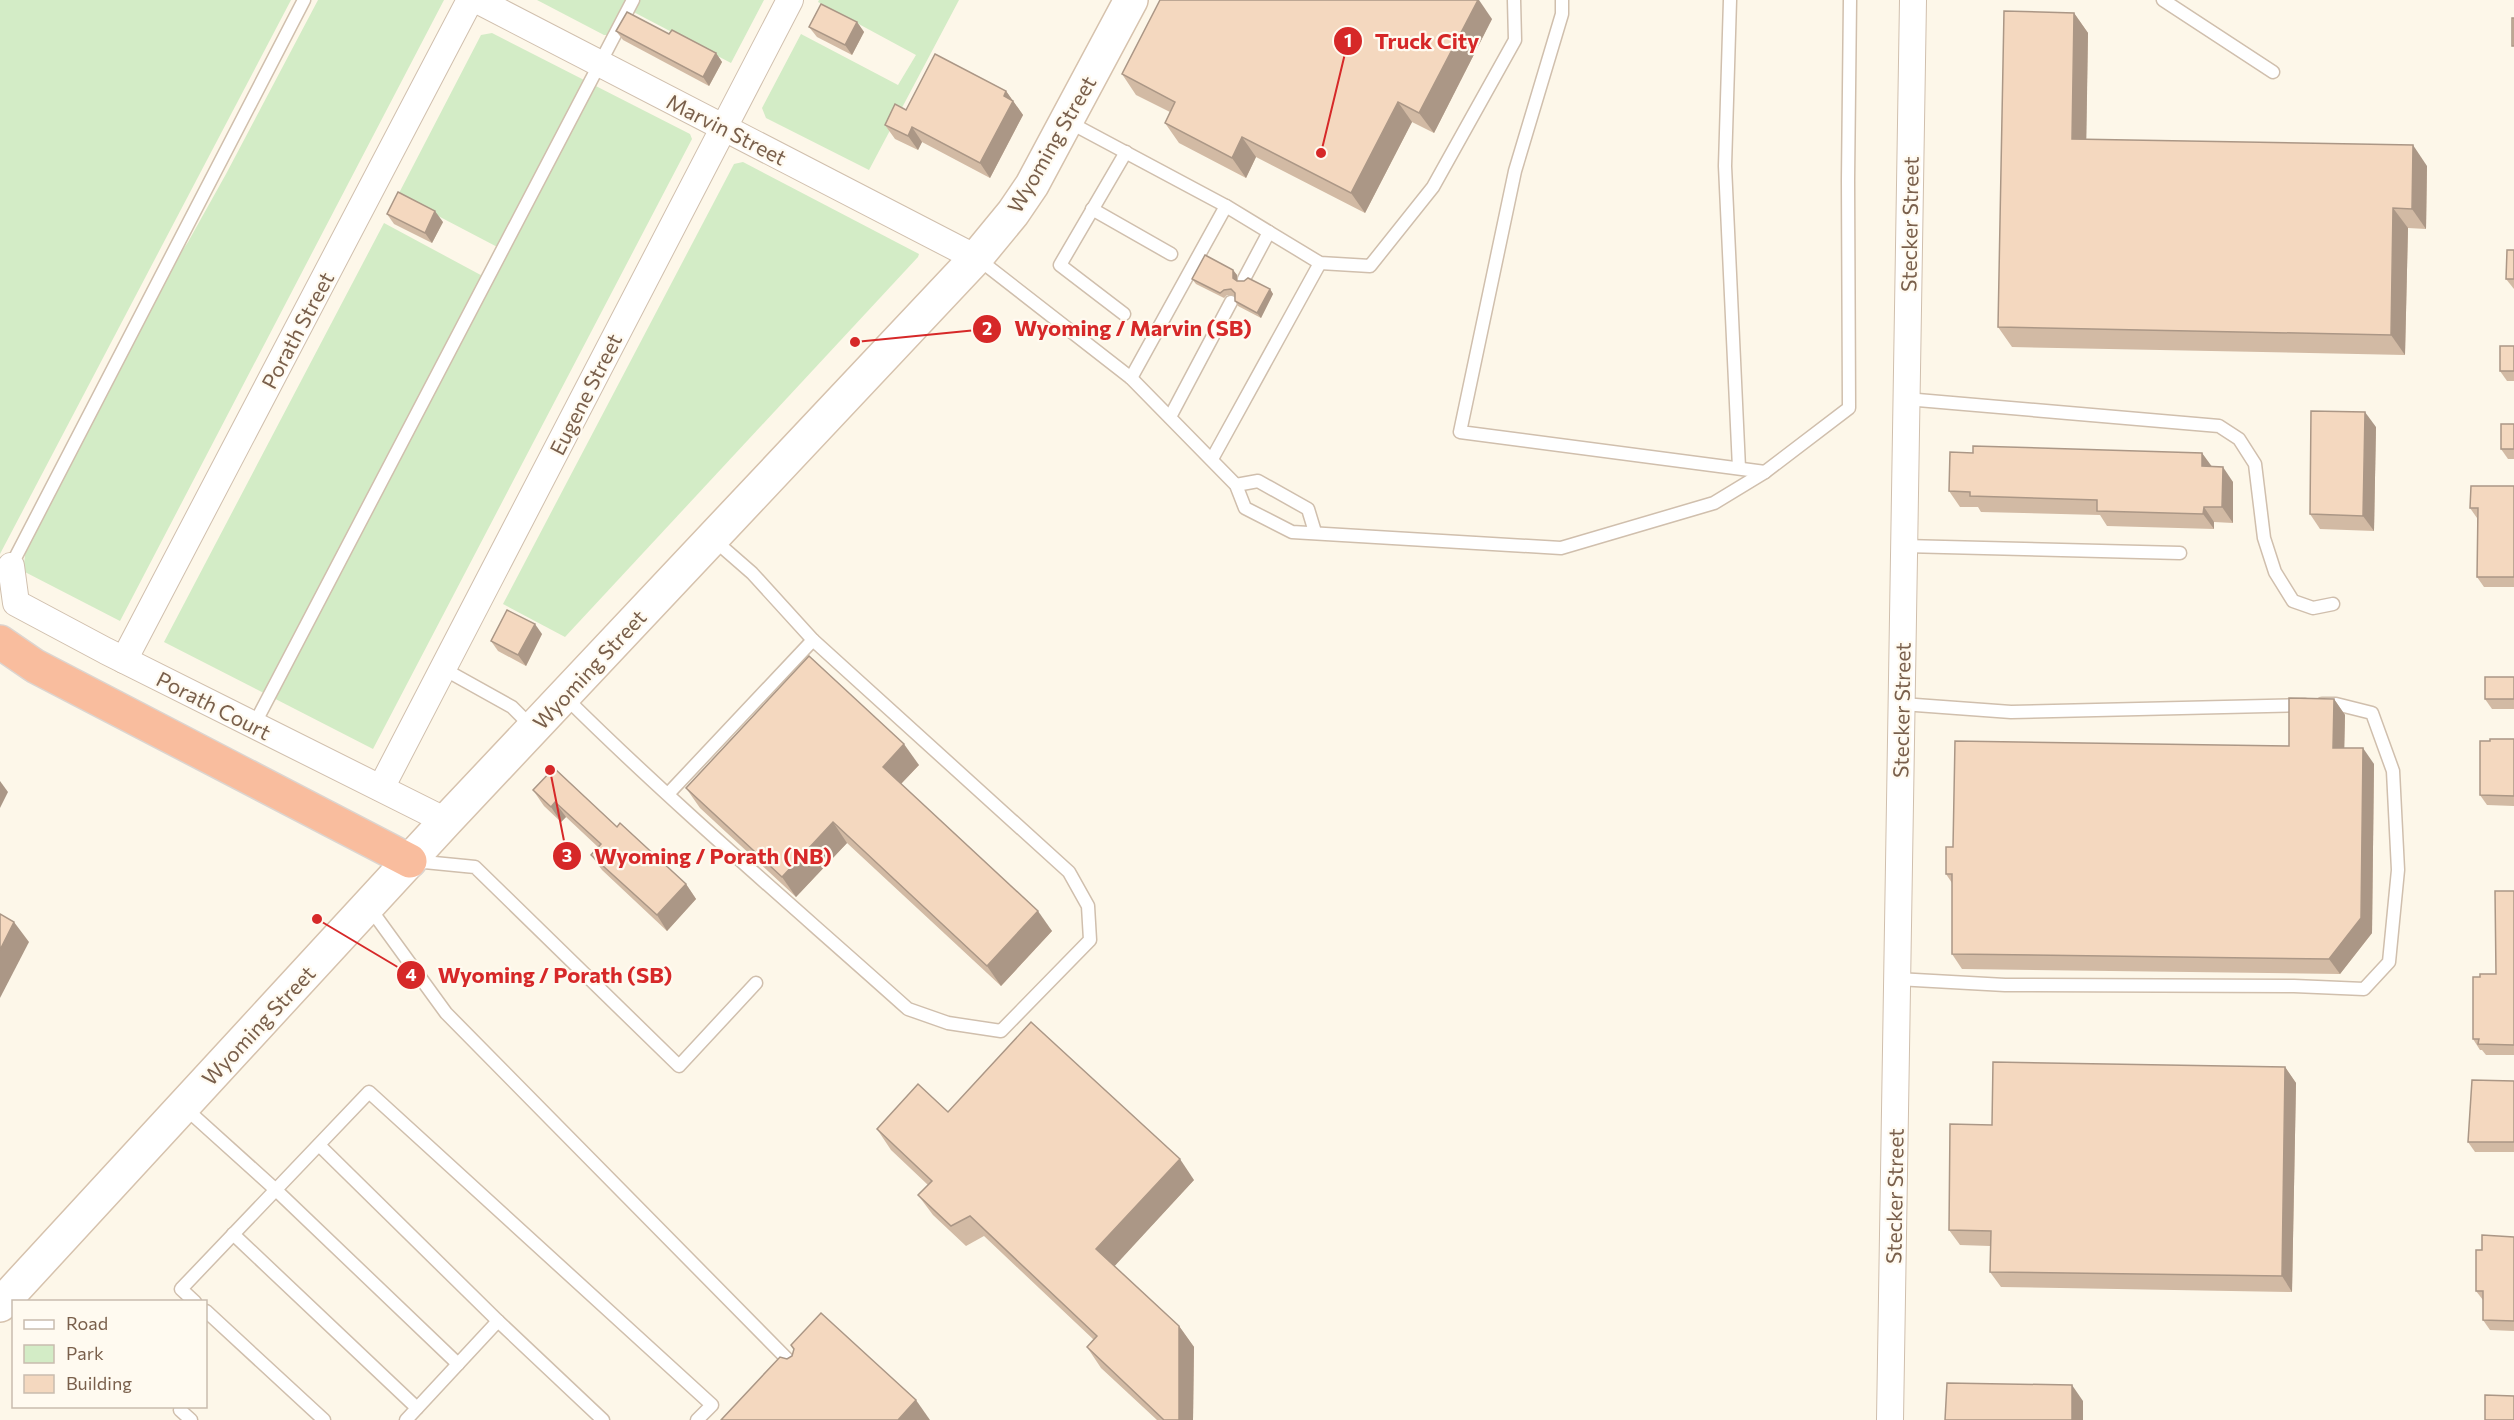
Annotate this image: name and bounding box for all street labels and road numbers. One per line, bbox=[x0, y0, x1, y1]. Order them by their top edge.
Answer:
street label: Wyoming Street bbox=[1002, 71, 1100, 217]
street label: Marvin Street bbox=[663, 88, 791, 170]
street label: Stecker Street bbox=[1895, 156, 1923, 292]
street label: Porath Street bbox=[256, 267, 338, 393]
street label: Eugene Street bbox=[544, 329, 626, 459]
street label: Wyoming Street bbox=[527, 604, 651, 734]
street label: Stecker Street bbox=[1887, 642, 1915, 778]
street label: Porath Court bbox=[153, 666, 275, 744]
street label: Wyoming Street bbox=[196, 960, 320, 1090]
street label: Stecker Street bbox=[1880, 1128, 1908, 1264]

